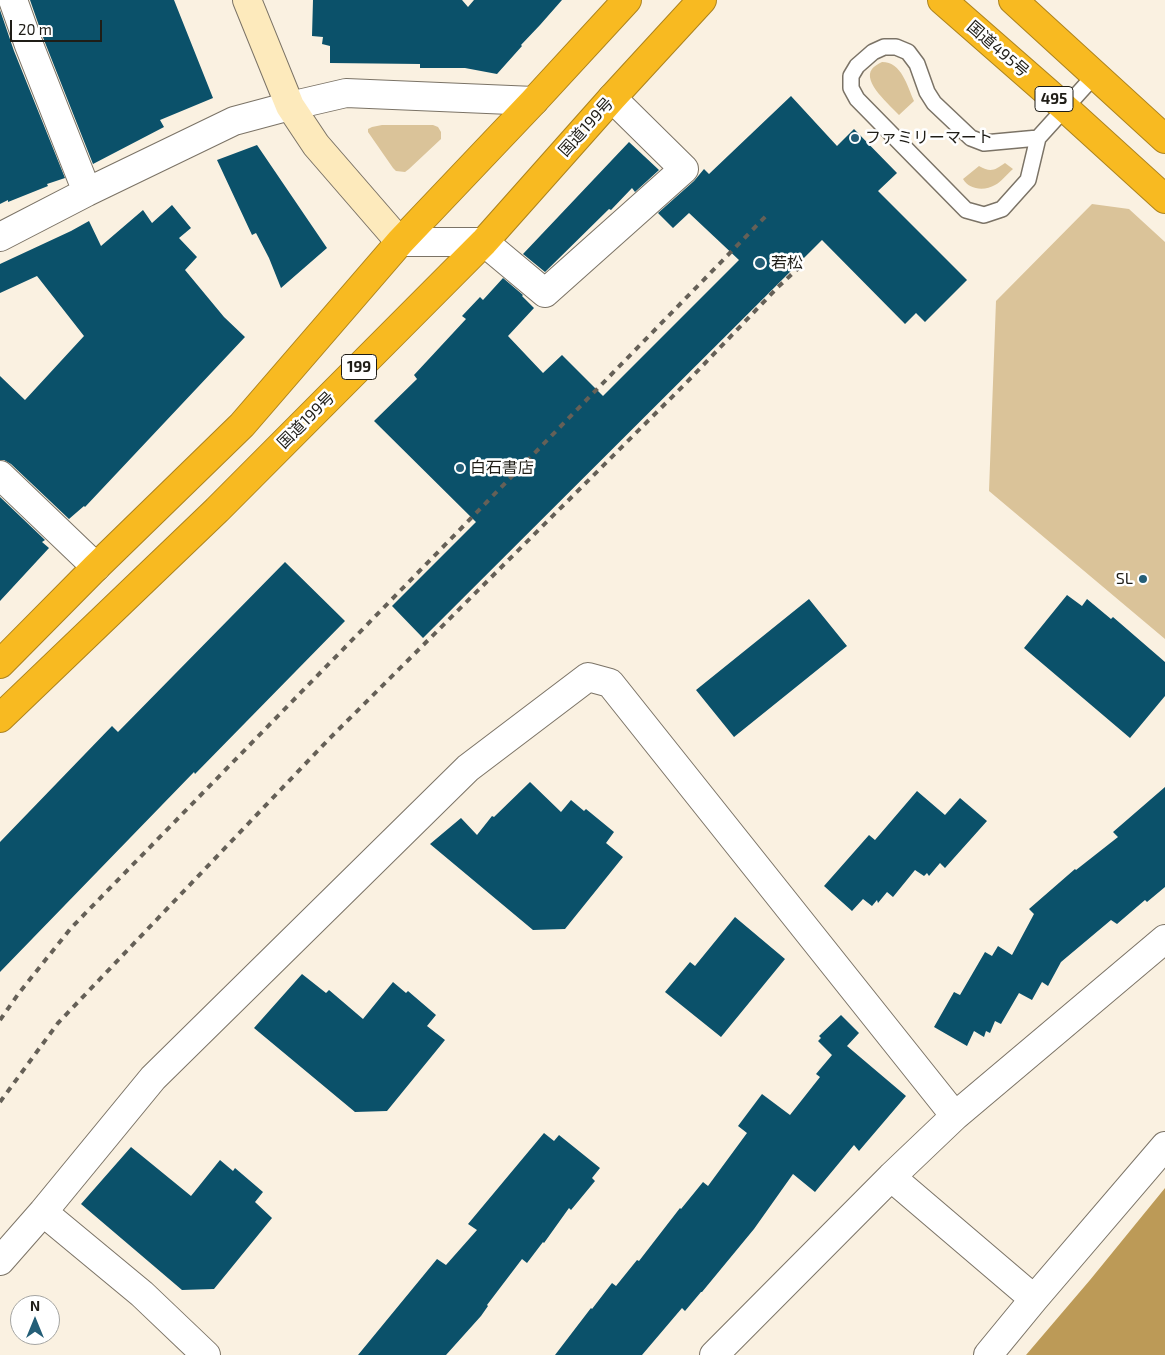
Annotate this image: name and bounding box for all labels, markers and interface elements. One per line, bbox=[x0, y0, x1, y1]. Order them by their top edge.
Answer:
scale bar bbox=[12, 10, 105, 42]
street label: 国道495号 bbox=[963, 17, 1033, 81]
text: 20 m bbox=[18, 20, 52, 38]
road number: 495 bbox=[1035, 86, 1073, 112]
street label: 国道199号 bbox=[555, 94, 617, 160]
place label: ファミリーマート bbox=[865, 128, 993, 148]
marker: ファミリーマート bbox=[849, 132, 861, 144]
place label: 若松 bbox=[771, 253, 803, 273]
marker: 若松 bbox=[753, 256, 767, 270]
road number: 199 bbox=[342, 354, 376, 380]
street label: 国道199号 bbox=[274, 388, 338, 452]
place label: 白石書店 bbox=[470, 458, 534, 478]
marker: 白石書店 bbox=[454, 462, 466, 474]
place label: SL bbox=[1116, 569, 1133, 589]
marker: SL bbox=[1137, 573, 1149, 585]
north arrow bbox=[10, 1295, 60, 1345]
text: N bbox=[30, 1297, 40, 1314]

